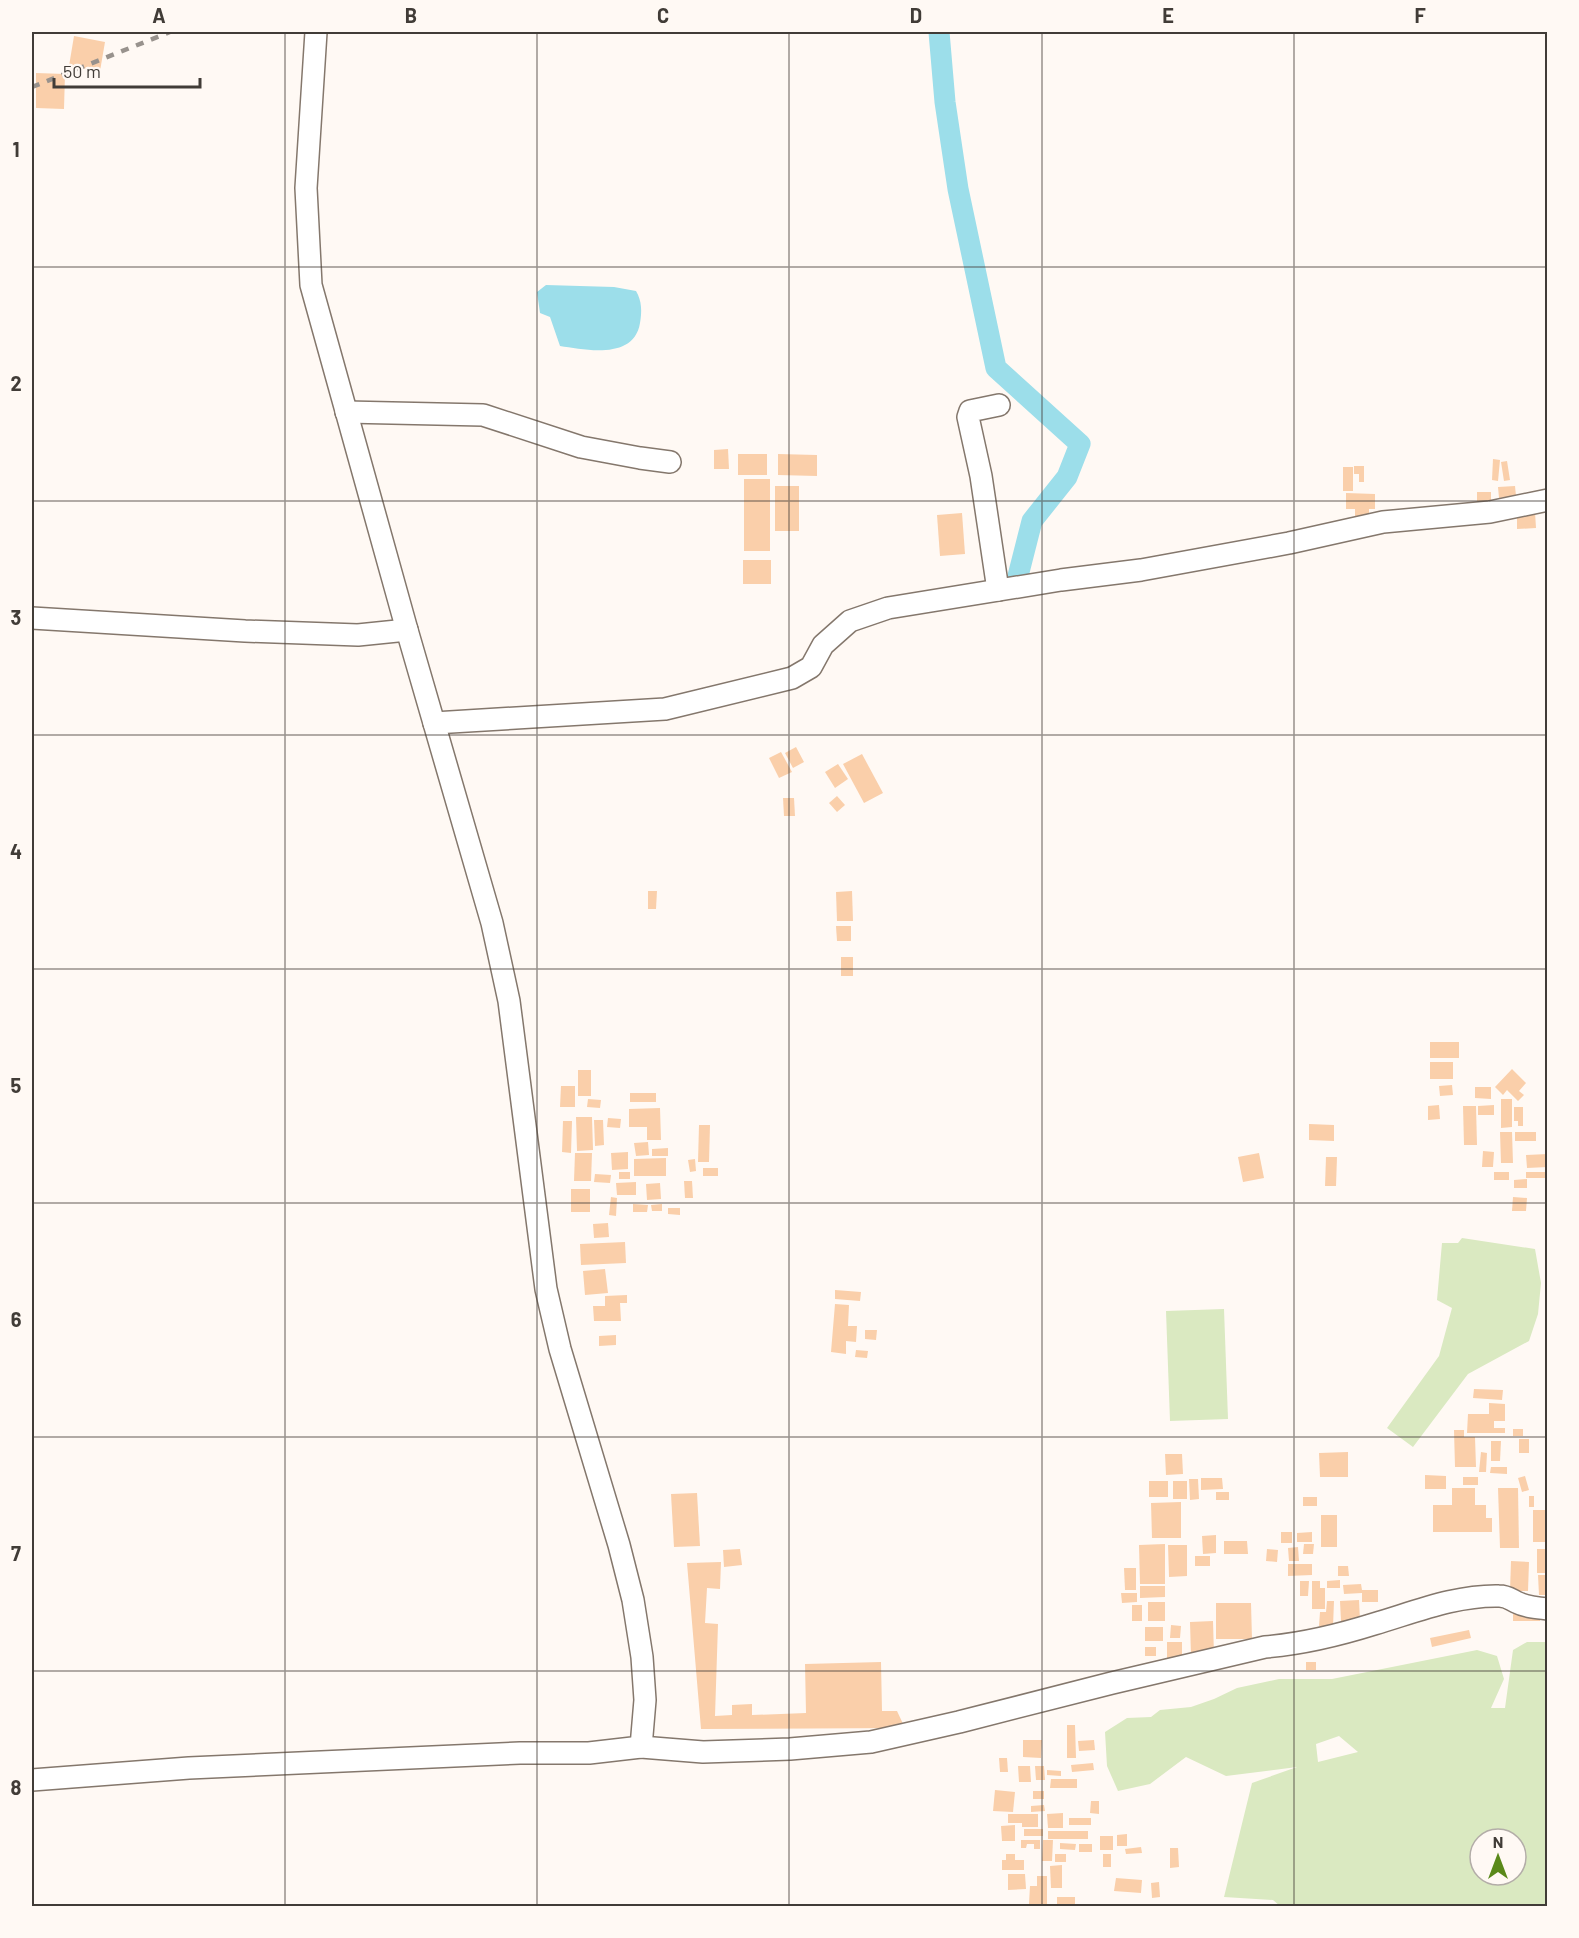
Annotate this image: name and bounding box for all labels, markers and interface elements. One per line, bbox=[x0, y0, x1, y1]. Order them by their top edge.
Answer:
text: A bbox=[152, 3, 166, 27]
text: B bbox=[405, 3, 417, 27]
text: C bbox=[657, 3, 669, 27]
text: D bbox=[910, 3, 922, 27]
text: E bbox=[1162, 3, 1174, 27]
text: F bbox=[1414, 3, 1426, 27]
scale bar bbox=[54, 51, 200, 89]
text: 50 m bbox=[63, 60, 101, 82]
text: 1 bbox=[12, 137, 20, 161]
text: 2 bbox=[10, 371, 22, 395]
text: 3 bbox=[11, 605, 21, 629]
text: 4 bbox=[10, 839, 22, 863]
text: 5 bbox=[11, 1073, 22, 1097]
text: 6 bbox=[11, 1307, 22, 1331]
text: 7 bbox=[11, 1541, 21, 1565]
text: 8 bbox=[11, 1775, 22, 1799]
north arrow bbox=[1468, 1827, 1528, 1887]
text: N bbox=[1493, 1832, 1503, 1851]

